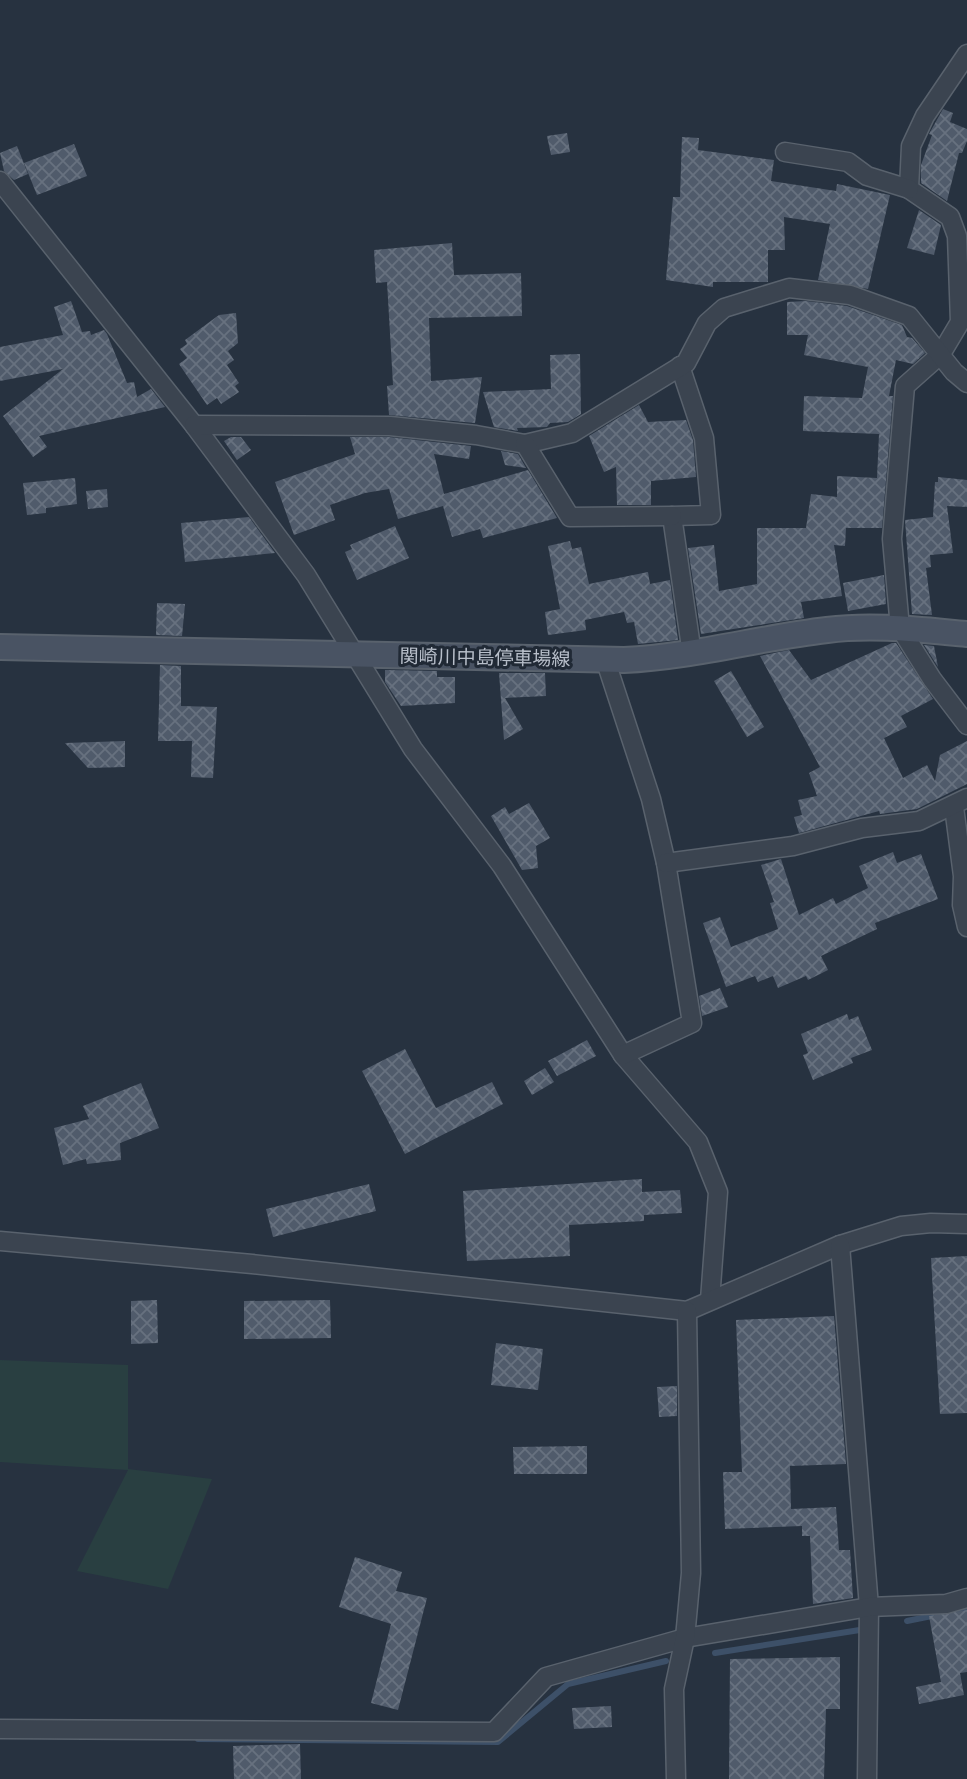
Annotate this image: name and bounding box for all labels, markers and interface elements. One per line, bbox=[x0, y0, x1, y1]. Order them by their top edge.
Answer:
street label: 関崎川中島停車場線 bbox=[399, 643, 571, 671]

